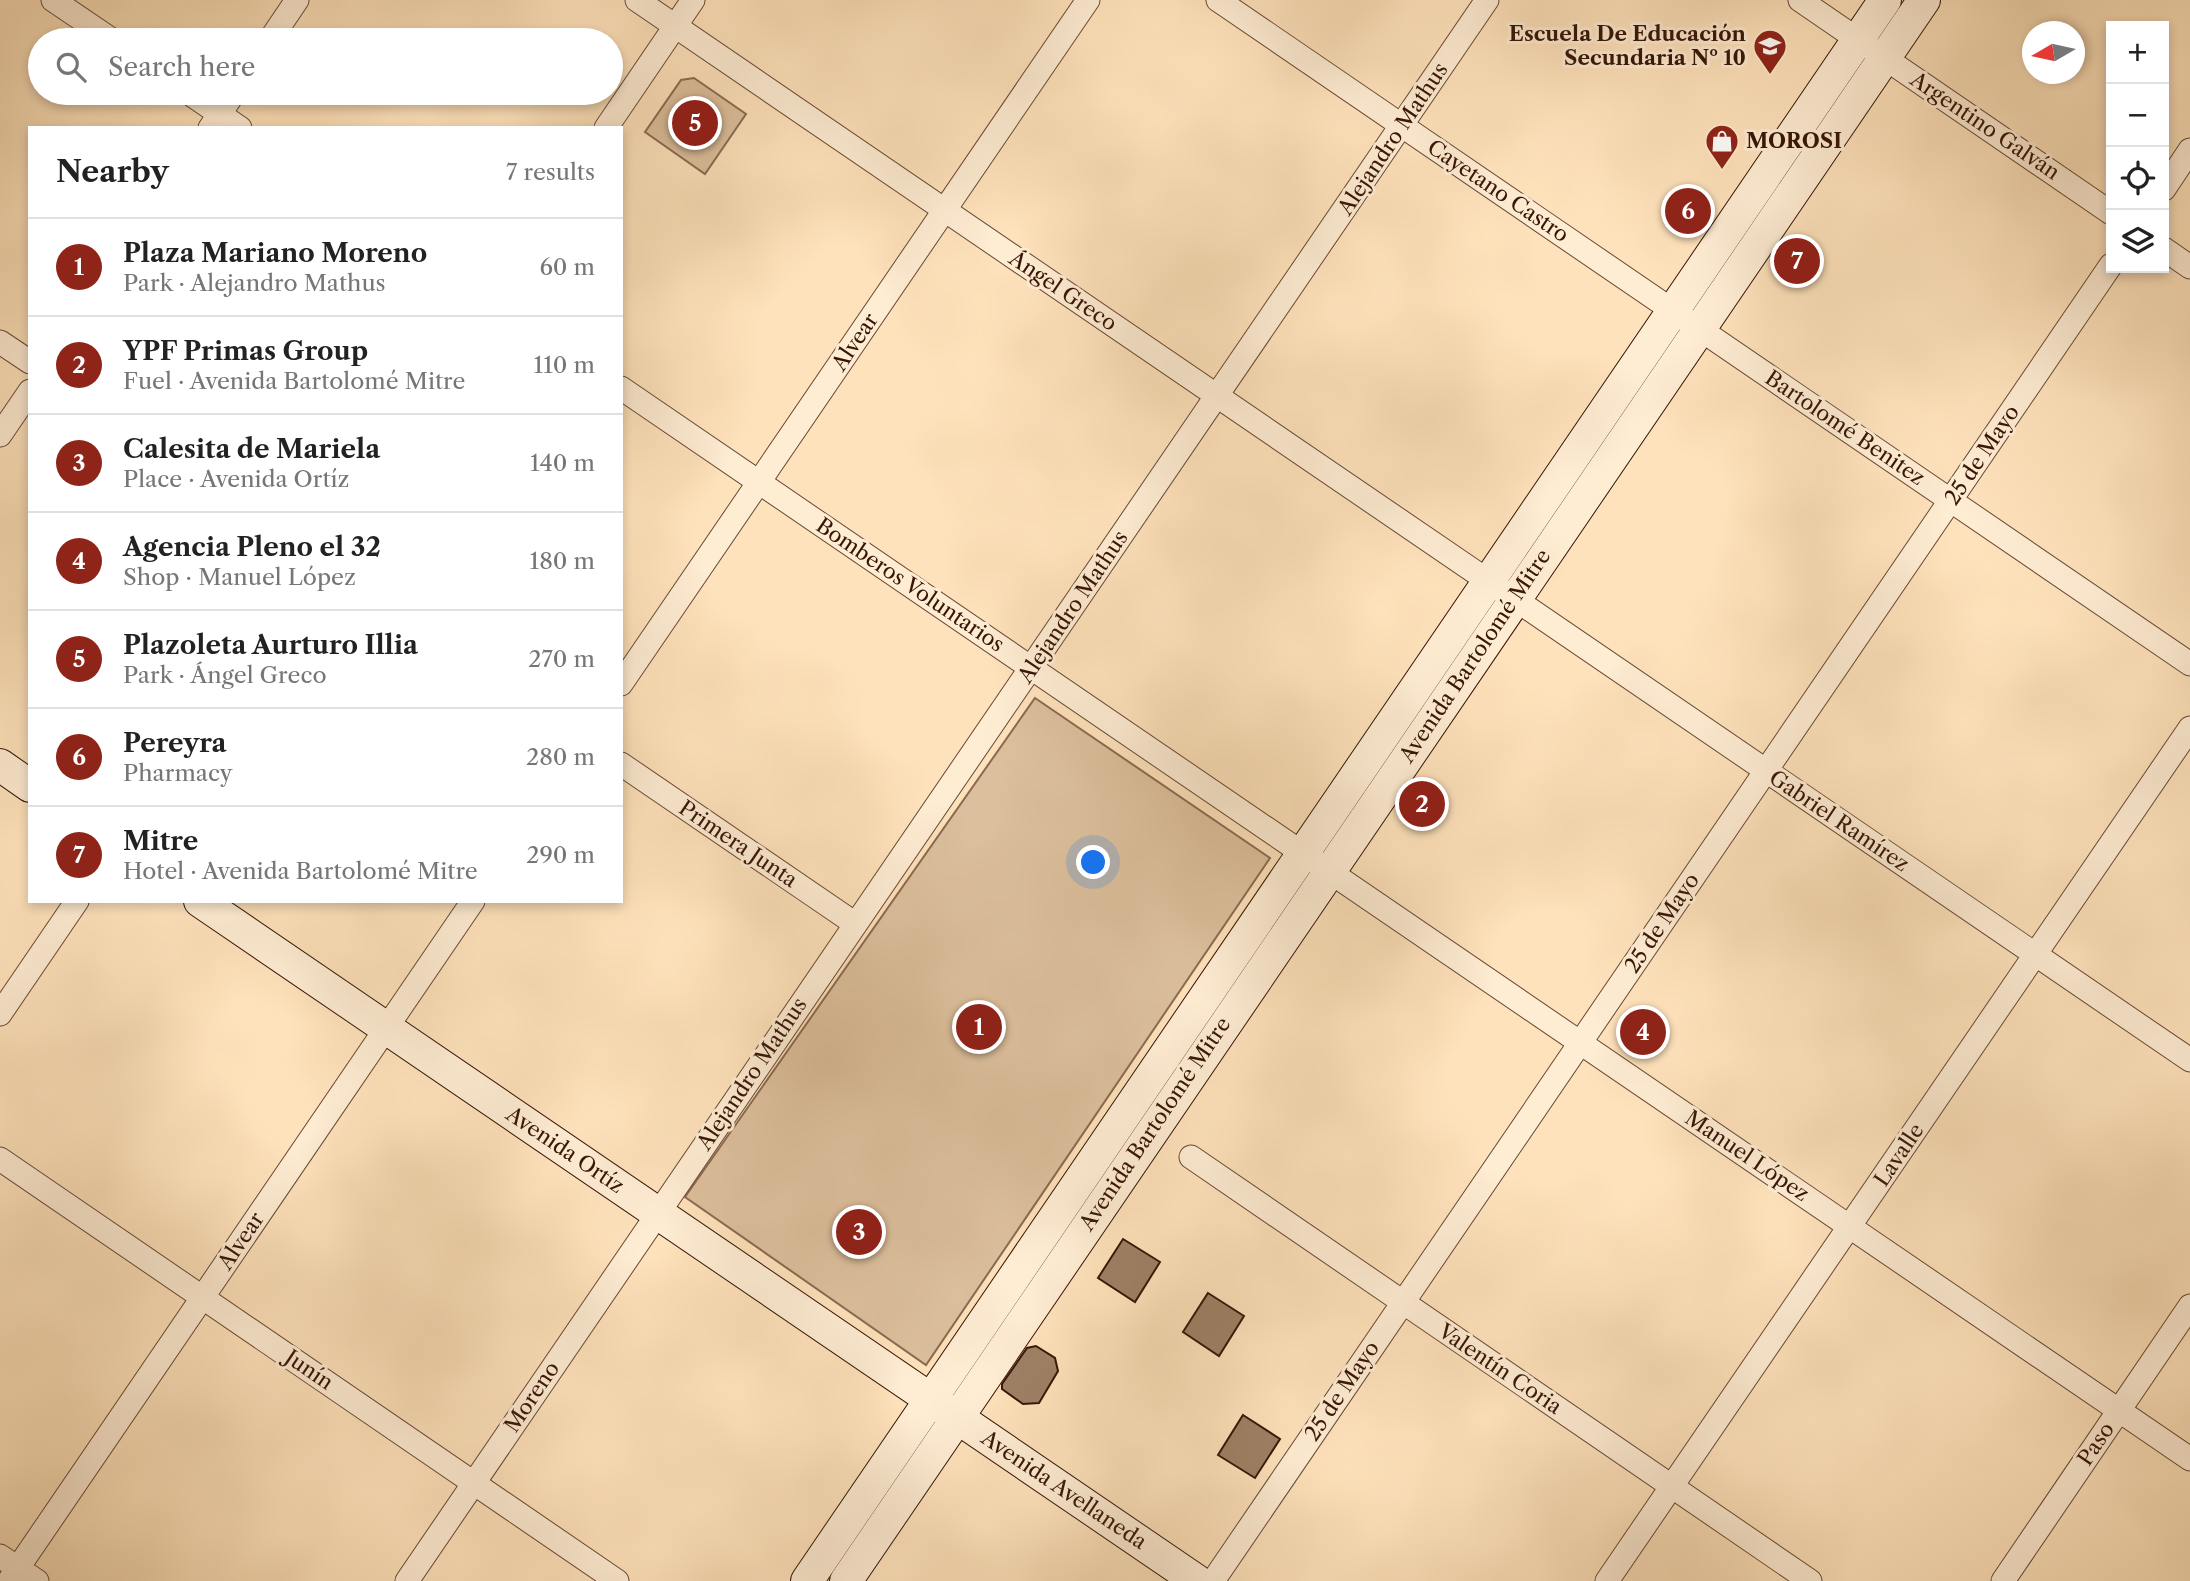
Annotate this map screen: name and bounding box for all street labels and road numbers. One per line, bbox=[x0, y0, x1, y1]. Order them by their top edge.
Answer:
street label: Alejandro Mathus bbox=[1332, 58, 1453, 220]
street label: Argentino Galván bbox=[1905, 66, 2065, 185]
street label: Cayetano Castro bbox=[1423, 134, 1574, 247]
street label: Ángel Greco bbox=[1004, 245, 1122, 336]
street label: Alvear bbox=[826, 308, 883, 376]
street label: Bartolomé Benitez bbox=[1761, 365, 1930, 490]
street label: 25 de Mayo bbox=[1939, 400, 2024, 509]
street label: Bomberos Voluntarios bbox=[812, 512, 1009, 657]
street label: Alejandro Mathus bbox=[1012, 526, 1133, 688]
street label: Avenida Bartolomé Mitre bbox=[1393, 544, 1555, 768]
street label: Gabriel Ramírez bbox=[1765, 765, 1914, 877]
street label: Primera Junta bbox=[674, 795, 803, 893]
street label: 25 de Mayo bbox=[1619, 868, 1704, 977]
street label: Alejandro Mathus bbox=[691, 993, 812, 1155]
street label: Avenida Bartolomé Mitre bbox=[1073, 1012, 1235, 1236]
street label: Avenida Ortíz bbox=[501, 1100, 629, 1198]
street label: Manuel López bbox=[1681, 1105, 1814, 1206]
street label: Lavalle bbox=[1869, 1119, 1929, 1191]
street label: Alvear bbox=[212, 1207, 269, 1275]
street label: Valentín Coria bbox=[1433, 1318, 1567, 1420]
street label: 25 de Mayo bbox=[1299, 1336, 1384, 1445]
street label: Junín bbox=[278, 1343, 338, 1395]
street label: Moreno bbox=[499, 1357, 564, 1437]
street label: Paso bbox=[2072, 1417, 2119, 1470]
street label: Avenida Avellaneda bbox=[976, 1424, 1152, 1555]

